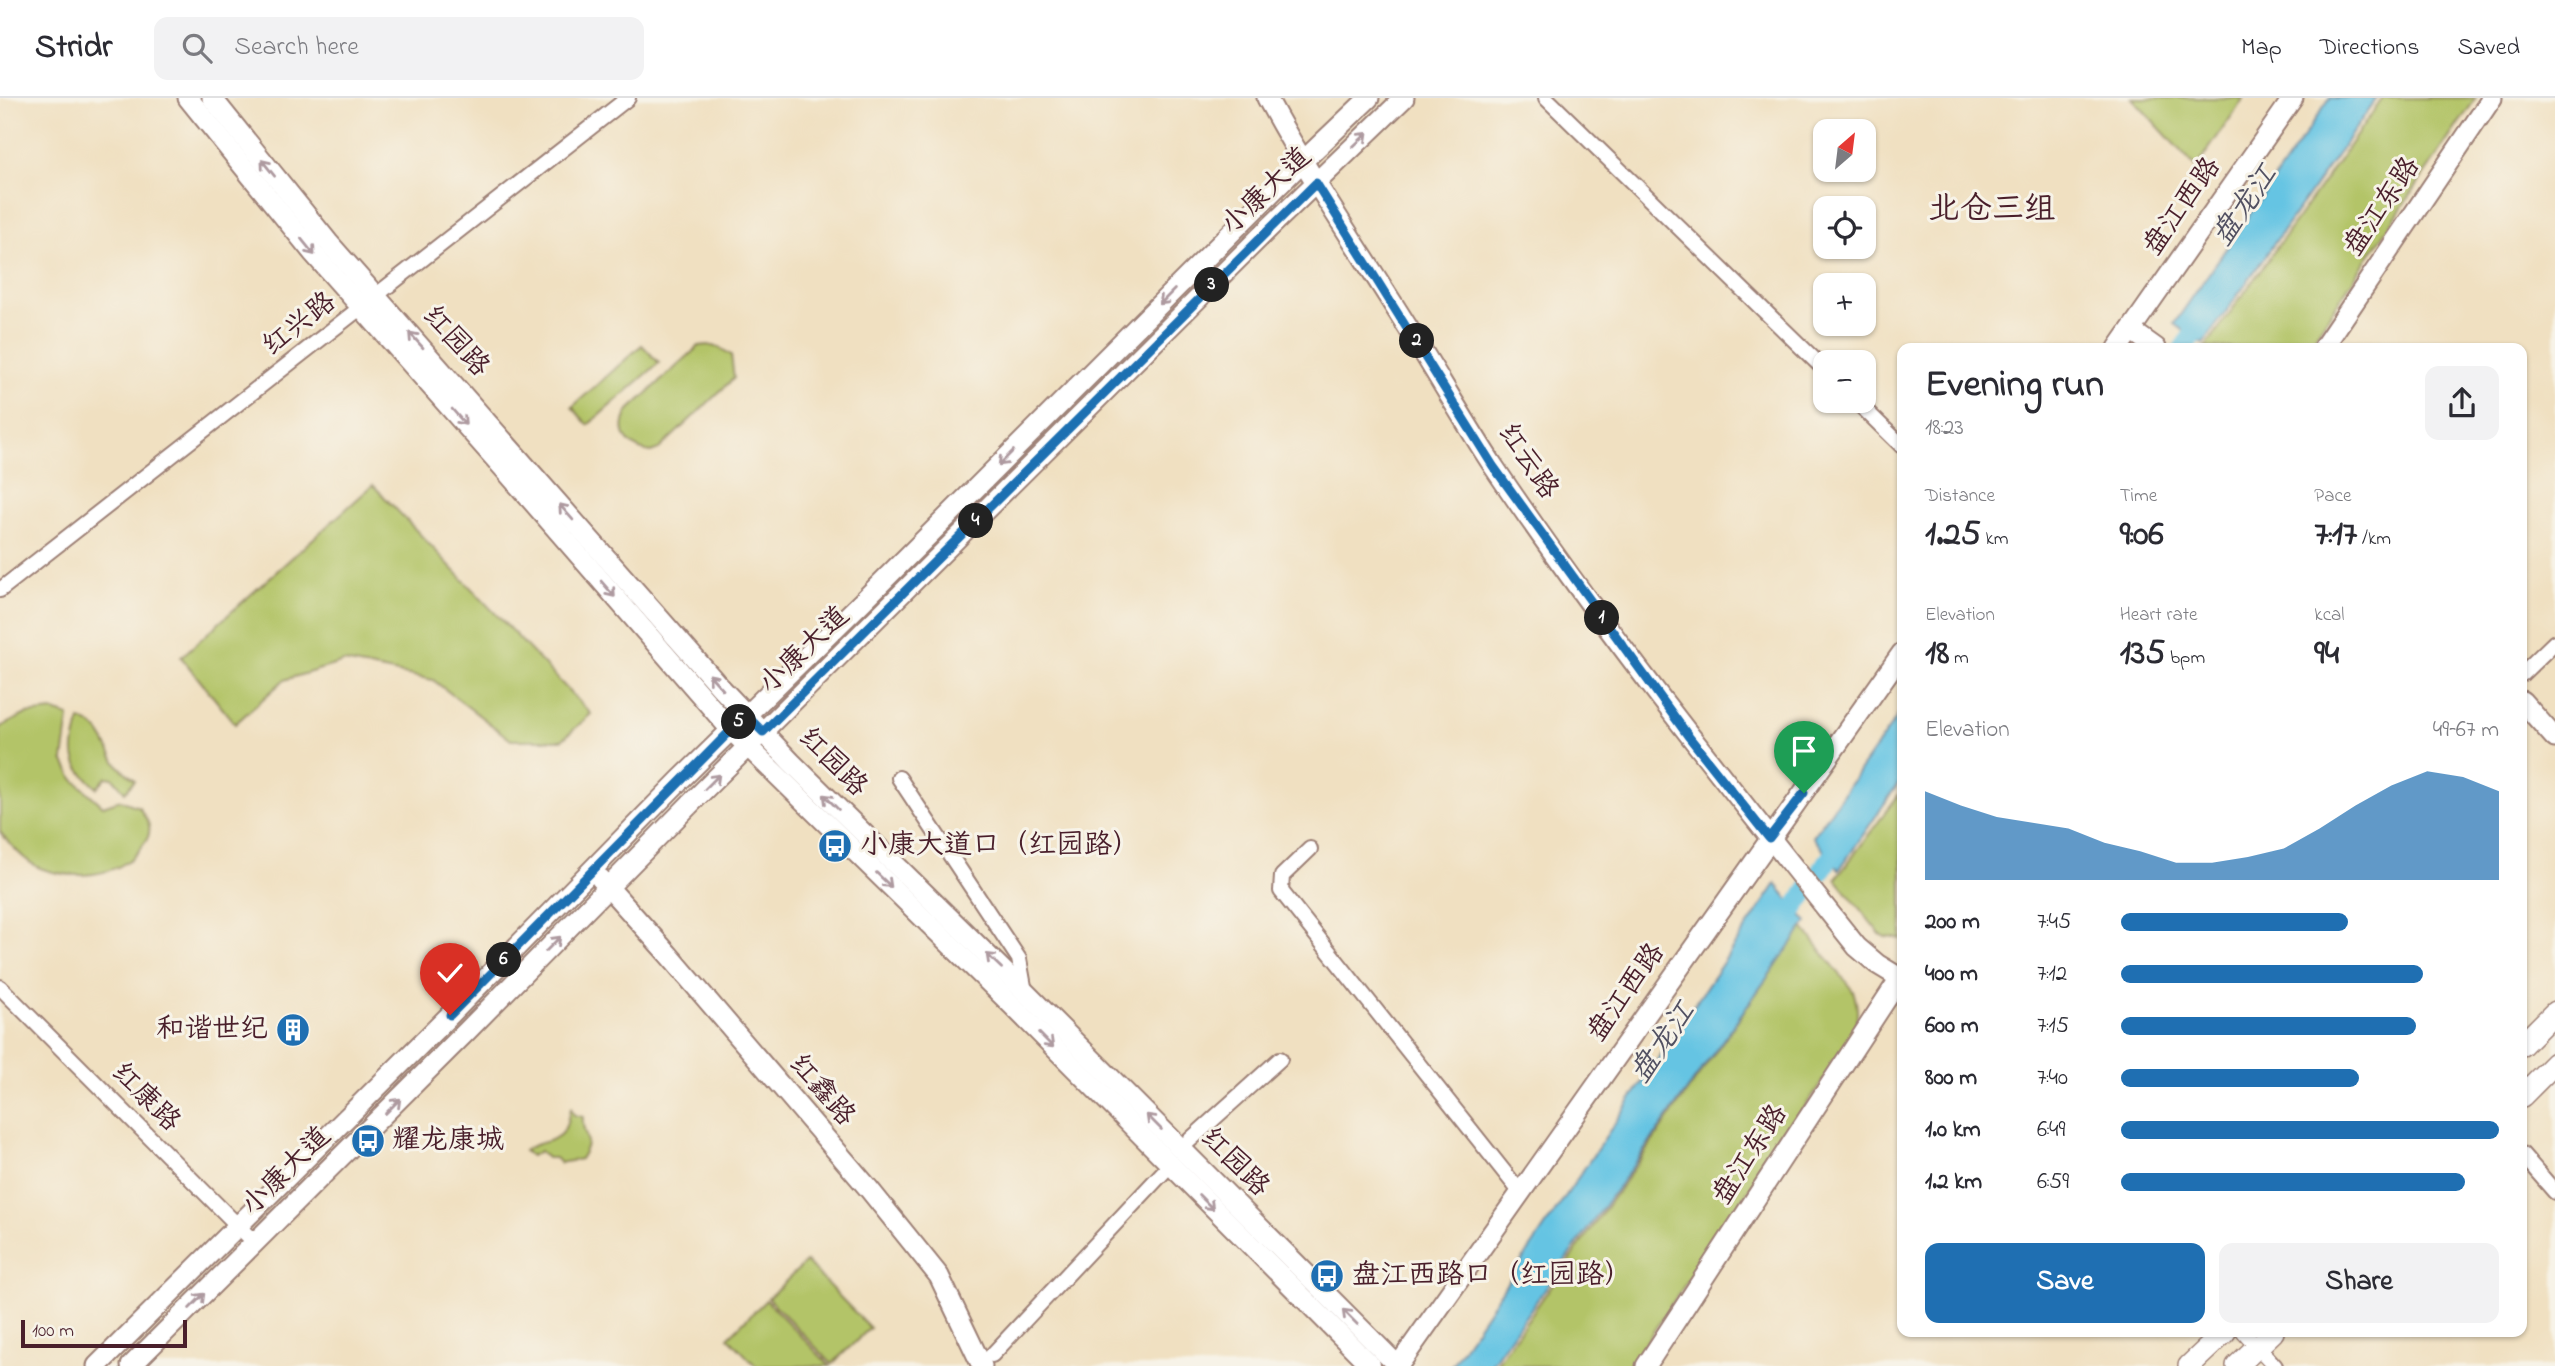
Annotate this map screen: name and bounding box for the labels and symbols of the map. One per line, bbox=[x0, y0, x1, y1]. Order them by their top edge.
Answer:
north arrow bbox=[1813, 119, 1876, 182]
one-way arrow bbox=[1351, 132, 1368, 149]
street label: 小康大道 bbox=[1212, 138, 1322, 246]
street label: 盘江西路 bbox=[2134, 149, 2232, 265]
street label: 盘江东路 bbox=[2335, 149, 2431, 265]
water label: 盘龙江 bbox=[2202, 155, 2291, 255]
one-way arrow bbox=[260, 159, 276, 177]
district label: 北仓三组 bbox=[1928, 187, 2056, 234]
one-way arrow bbox=[300, 237, 315, 255]
pin: 3 bbox=[1194, 268, 1230, 302]
street label: 红兴路 bbox=[254, 283, 346, 367]
one-way arrow bbox=[1158, 288, 1175, 305]
street label: 红园路 bbox=[412, 297, 498, 387]
pin: 2 bbox=[1400, 324, 1434, 358]
one-way arrow bbox=[408, 331, 424, 349]
one-way arrow bbox=[451, 408, 467, 426]
street label: 红云路 bbox=[1487, 416, 1567, 508]
one-way arrow bbox=[998, 449, 1015, 466]
one-way arrow bbox=[558, 503, 574, 521]
pin: 4 bbox=[958, 504, 993, 538]
one-way arrow bbox=[600, 579, 616, 597]
street label: 小康大道 bbox=[750, 597, 860, 705]
pin: 1 bbox=[1584, 601, 1620, 636]
one-way arrow bbox=[708, 674, 724, 692]
pin: 5 bbox=[722, 704, 756, 740]
street label: 红园路 bbox=[788, 719, 876, 807]
pin bbox=[1774, 721, 1834, 793]
one-way arrow bbox=[703, 773, 720, 790]
one-way arrow bbox=[823, 793, 840, 810]
place label: 小康大道口（红园路） bbox=[860, 826, 1140, 867]
bus stop icon: 小康大道口（红园路） bbox=[816, 827, 854, 865]
one-way arrow bbox=[875, 872, 892, 889]
street label: 盘江西路 bbox=[1578, 935, 1676, 1051]
one-way arrow bbox=[544, 936, 561, 953]
pin: 6 bbox=[486, 942, 522, 978]
pin bbox=[420, 943, 480, 1015]
one-way arrow bbox=[985, 953, 1002, 970]
water label: 盘龙江 bbox=[1620, 992, 1709, 1092]
place label: 和谐世纪 bbox=[156, 1010, 268, 1051]
building icon: 和谐世纪 bbox=[274, 1011, 312, 1049]
one-way arrow bbox=[1037, 1031, 1054, 1048]
street label: 红鑫路 bbox=[778, 1046, 864, 1136]
street label: 红康路 bbox=[101, 1054, 189, 1142]
one-way arrow bbox=[384, 1097, 401, 1114]
street label: 盘江东路 bbox=[1703, 1097, 1799, 1213]
one-way arrow bbox=[1146, 1114, 1163, 1131]
street label: 小康大道 bbox=[233, 1118, 341, 1226]
street label: 红园路 bbox=[1190, 1119, 1278, 1207]
place label: 耀龙康城 bbox=[392, 1121, 504, 1162]
bus stop icon: 耀龙康城 bbox=[349, 1122, 387, 1160]
one-way arrow bbox=[1198, 1193, 1215, 1210]
place label: 盘江西路口（红园路） bbox=[1352, 1256, 1632, 1297]
bus stop icon: 盘江西路口（红园路） bbox=[1308, 1257, 1346, 1295]
one-way arrow bbox=[188, 1293, 205, 1310]
one-way arrow bbox=[1342, 1309, 1359, 1326]
scale bar bbox=[21, 1317, 187, 1349]

